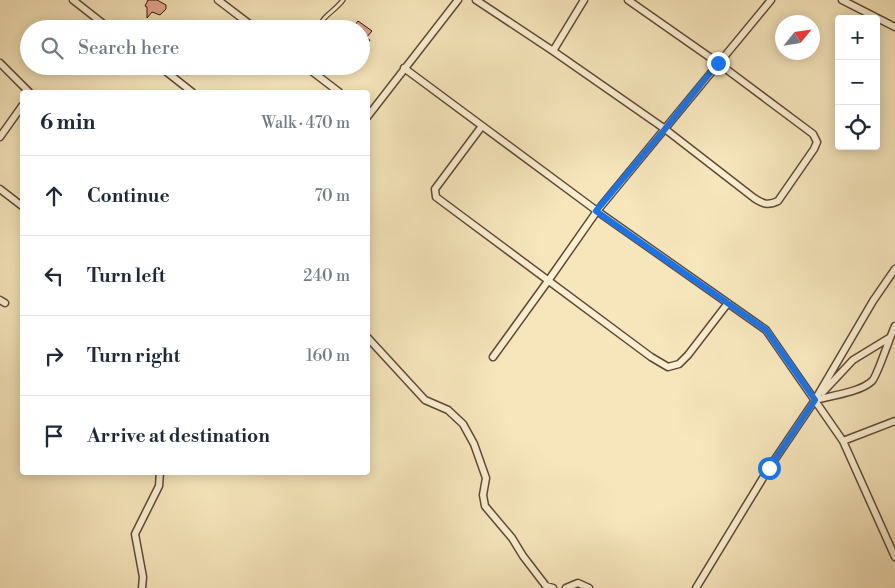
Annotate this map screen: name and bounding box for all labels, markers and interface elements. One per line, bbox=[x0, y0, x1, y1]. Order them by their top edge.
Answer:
north arrow bbox=[775, 15, 820, 60]
map controls bbox=[835, 15, 880, 150]
button: + bbox=[835, 15, 880, 60]
search box bbox=[20, 20, 370, 75]
icon: search bbox=[38, 34, 66, 62]
text: Search here bbox=[78, 36, 179, 60]
route end bbox=[707, 52, 730, 75]
button: − bbox=[835, 60, 880, 105]
button: locate bbox=[835, 105, 880, 150]
text: 6 min bbox=[40, 110, 95, 136]
text: Walk · 470 m bbox=[262, 113, 350, 133]
icon: ahead bbox=[40, 182, 68, 210]
text: Continue bbox=[87, 184, 170, 208]
text: 70 m bbox=[314, 186, 350, 206]
icon: left bbox=[40, 262, 68, 290]
text: Turn left bbox=[87, 264, 166, 288]
text: 240 m bbox=[303, 266, 350, 286]
icon: right bbox=[40, 342, 68, 370]
text: Turn right bbox=[87, 344, 180, 368]
text: 160 m bbox=[306, 346, 350, 366]
icon: arrive bbox=[40, 422, 68, 450]
text: Arrive at destination bbox=[87, 424, 270, 448]
route start bbox=[758, 457, 781, 480]

